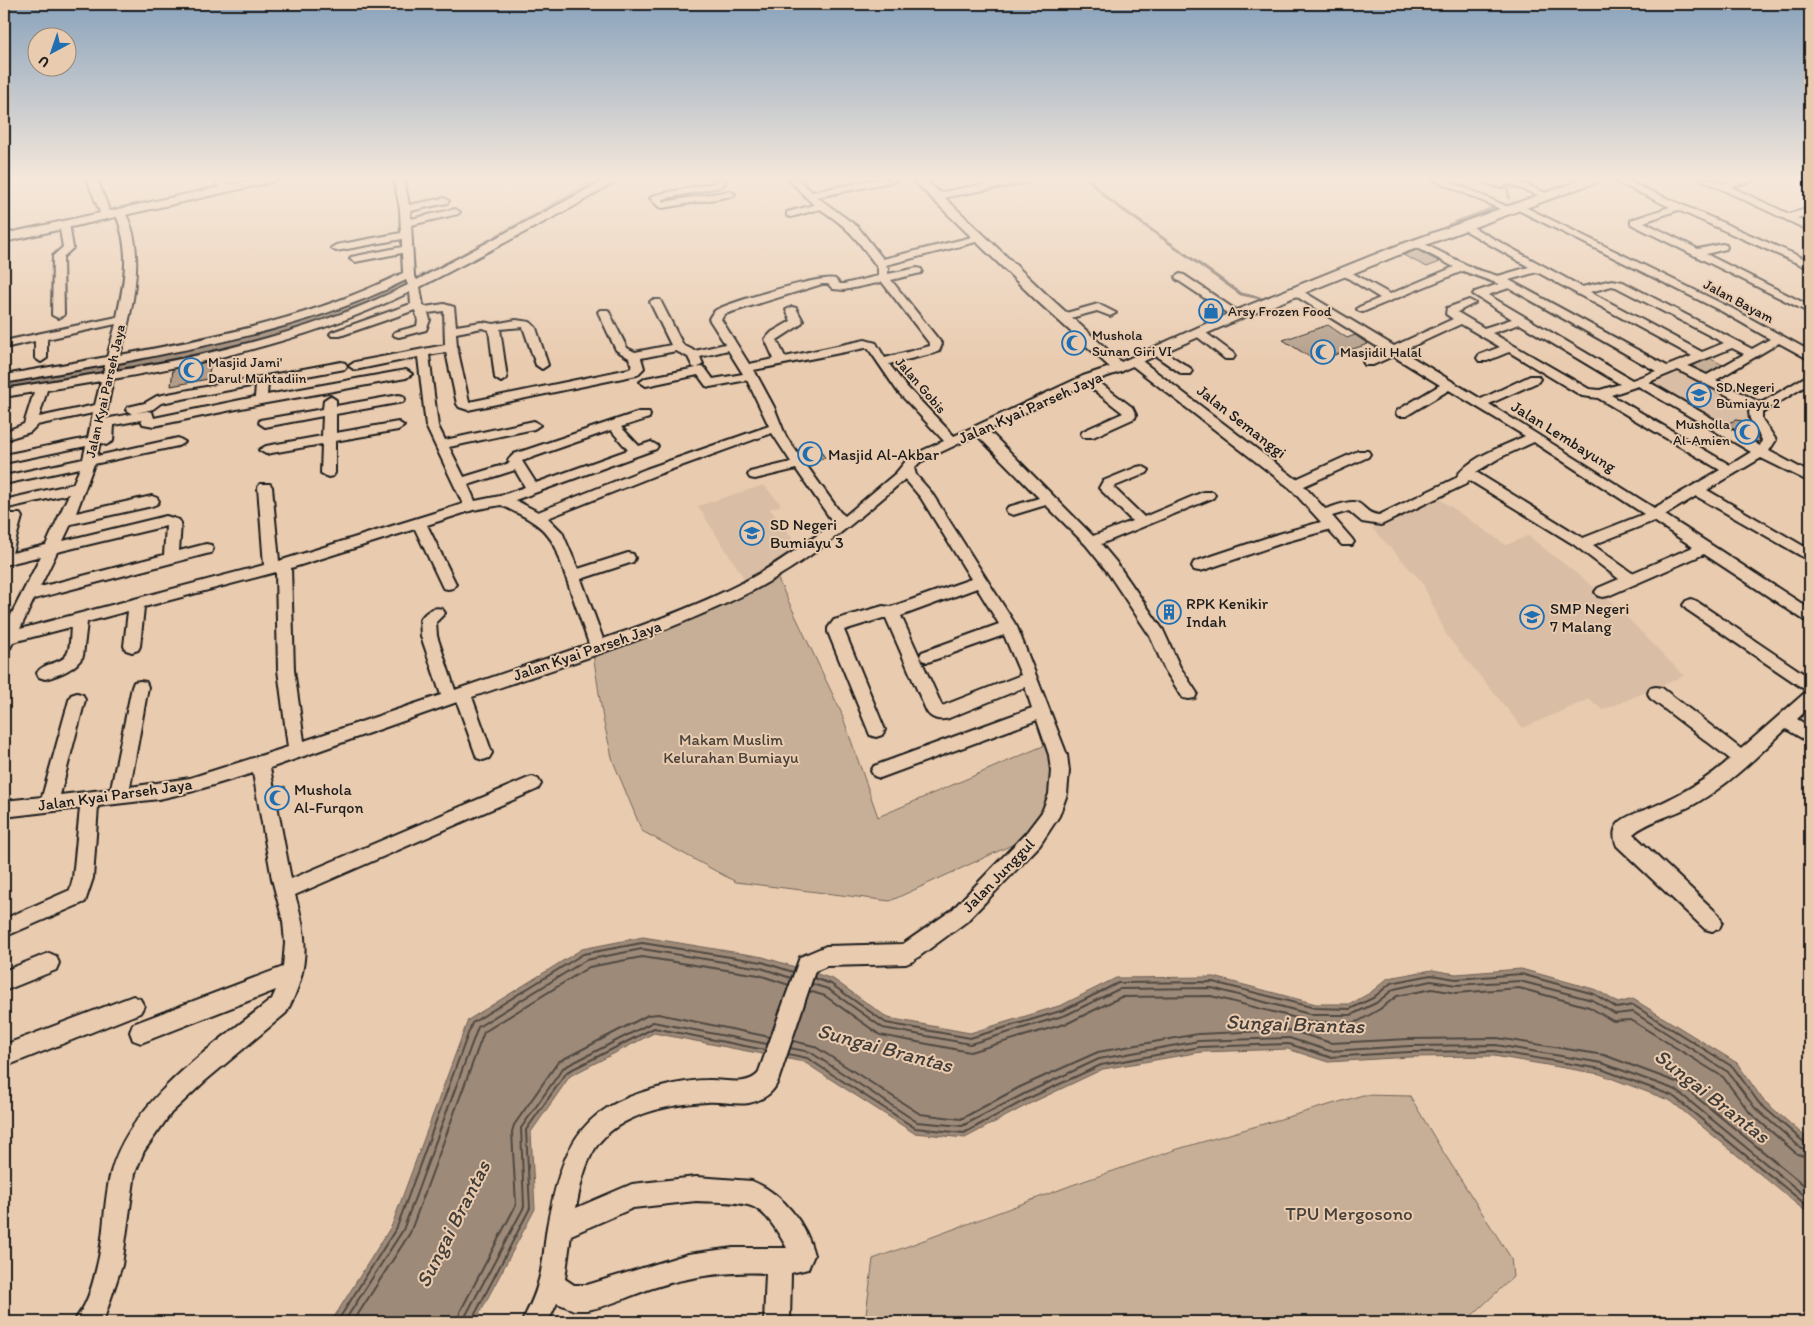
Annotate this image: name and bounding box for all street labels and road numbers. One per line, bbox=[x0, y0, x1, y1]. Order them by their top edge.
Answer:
street label: Jalan Bayam bbox=[1701, 276, 1777, 327]
street label: Jalan Kyai Parseh Jaya bbox=[82, 323, 129, 459]
street label: Jalan Gobis bbox=[892, 354, 950, 417]
street label: Jalan Kyai Parseh Jaya bbox=[955, 367, 1105, 448]
street label: Jalan Semanggi bbox=[1193, 381, 1290, 462]
street label: Jalan Lembayung bbox=[1508, 397, 1620, 477]
street label: Jalan Kyai Parseh Jaya bbox=[511, 616, 664, 685]
street label: Jalan Kyai Parseh Jaya bbox=[37, 774, 194, 815]
street label: Jalan Junggul bbox=[958, 834, 1039, 916]

